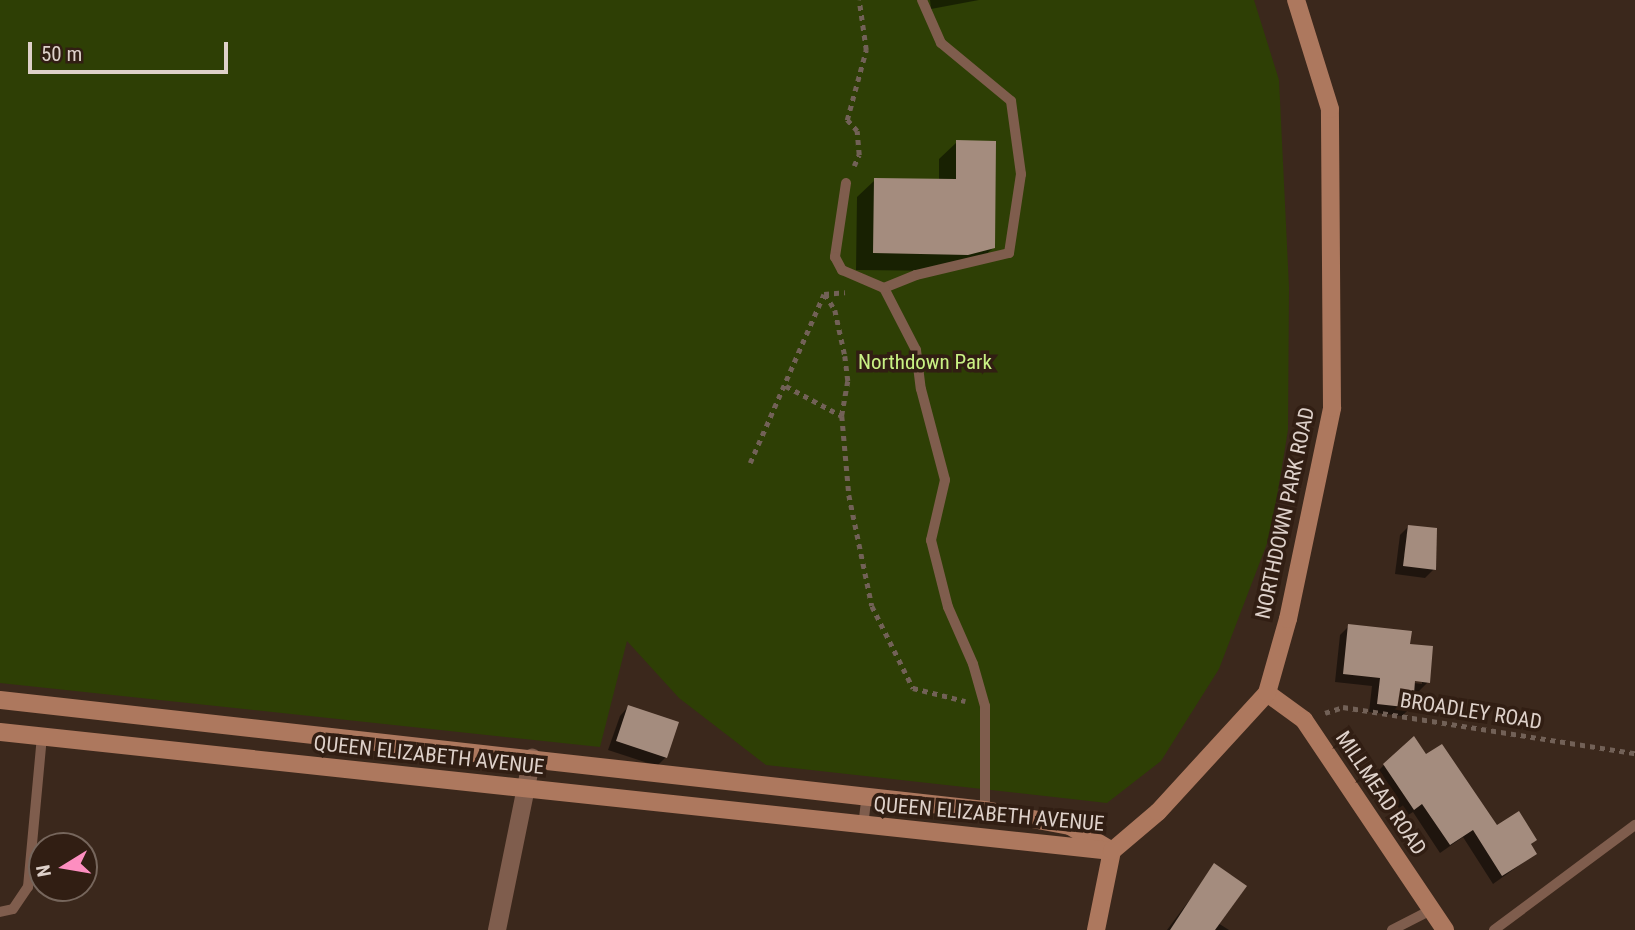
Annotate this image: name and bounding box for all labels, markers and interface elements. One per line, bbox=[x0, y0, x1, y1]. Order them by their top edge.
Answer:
scale bar bbox=[32, 28, 231, 72]
text: 50 m bbox=[41, 42, 82, 66]
park label: Northdown Park bbox=[858, 349, 992, 375]
street label: NORTHDOWN PARK ROAD bbox=[1250, 405, 1320, 621]
street label: BROADLEY ROAD bbox=[1398, 687, 1544, 735]
street label: MILLMEAD ROAD bbox=[1330, 726, 1432, 860]
street label: QUEEN ELIZABETH AVENUE bbox=[313, 730, 545, 780]
street label: QUEEN ELIZABETH AVENUE bbox=[873, 791, 1105, 837]
north arrow bbox=[28, 832, 98, 902]
text: N bbox=[31, 863, 56, 879]

